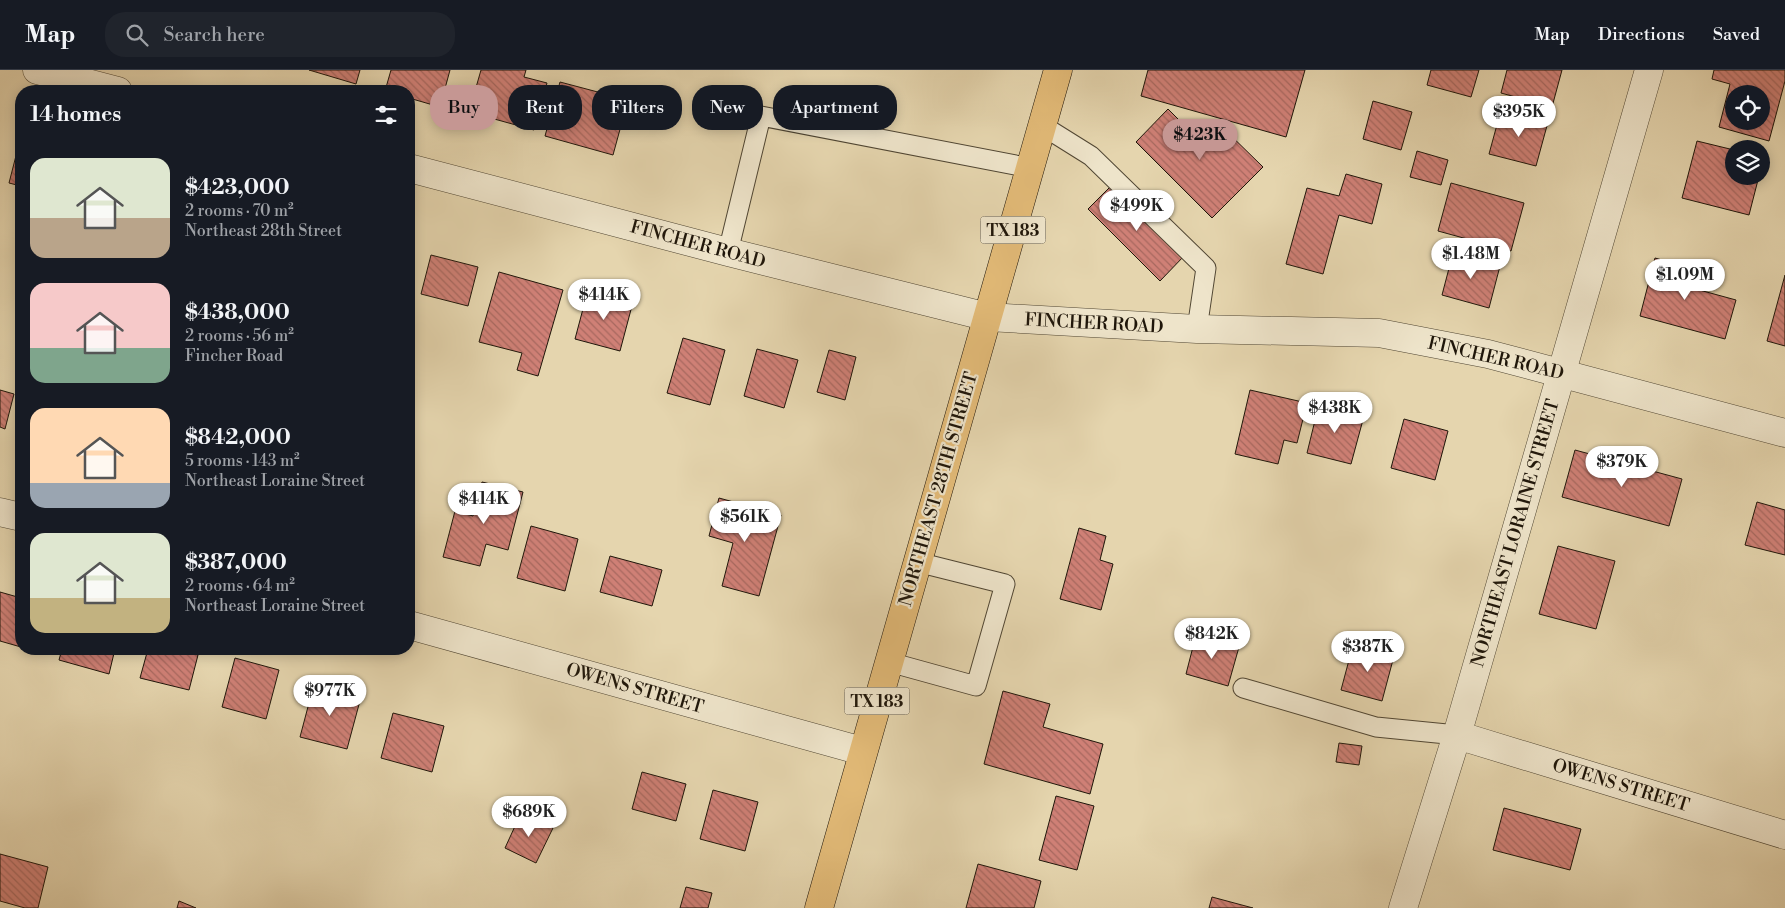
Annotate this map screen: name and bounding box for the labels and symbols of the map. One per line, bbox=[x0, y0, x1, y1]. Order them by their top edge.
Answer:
pin: $395K bbox=[1484, 96, 1554, 138]
pin: $423K bbox=[1165, 118, 1235, 161]
pin: $499K bbox=[1102, 190, 1172, 232]
street label: FINCHER ROAD bbox=[628, 215, 768, 274]
road number: TX 183 bbox=[980, 216, 1046, 244]
pin: $1.48M bbox=[1430, 238, 1512, 280]
pin: $1.09M bbox=[1644, 258, 1726, 301]
pin: $414K bbox=[569, 278, 639, 321]
street label: FINCHER ROAD bbox=[1024, 308, 1164, 339]
street label: FINCHER ROAD bbox=[1426, 332, 1566, 385]
street label: NORTHEAST 28TH STREET bbox=[894, 369, 983, 609]
pin: $438K bbox=[1300, 392, 1370, 434]
street label: NORTHEAST LORAINE STREET bbox=[1466, 396, 1565, 670]
pin: $379K bbox=[1587, 446, 1657, 488]
pin: $414K bbox=[449, 482, 519, 525]
pin: $561K bbox=[710, 500, 780, 543]
pin: $842K bbox=[1177, 618, 1247, 660]
pin: $387K bbox=[1333, 630, 1403, 673]
street label: OWENS STREET bbox=[563, 658, 707, 719]
pin: $977K bbox=[295, 674, 365, 717]
road number: TX 183 bbox=[844, 688, 910, 714]
street label: OWENS STREET bbox=[1550, 754, 1692, 817]
pin: $689K bbox=[494, 796, 564, 838]

